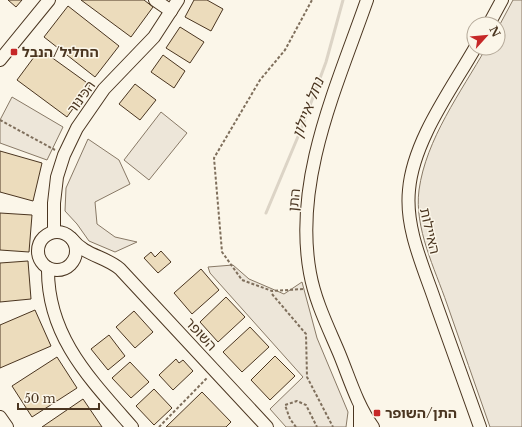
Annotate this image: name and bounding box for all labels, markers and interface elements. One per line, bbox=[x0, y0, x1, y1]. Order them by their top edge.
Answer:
north arrow bbox=[466, 16, 506, 56]
text: N bbox=[486, 24, 504, 40]
place label: החליל/הנבל bbox=[22, 43, 99, 61]
marker: החליל/הנבל bbox=[9, 47, 19, 57]
water label: נחל איילון bbox=[287, 74, 328, 141]
street label: הכינור bbox=[63, 77, 99, 117]
street label: התן bbox=[284, 188, 304, 212]
street label: האיילות bbox=[416, 206, 444, 256]
street label: השופר bbox=[181, 314, 221, 354]
scale bar bbox=[18, 385, 99, 411]
text: 50 m bbox=[24, 391, 56, 406]
place label: התן/השופר bbox=[385, 404, 457, 422]
marker: התן/השופר bbox=[372, 408, 382, 418]

